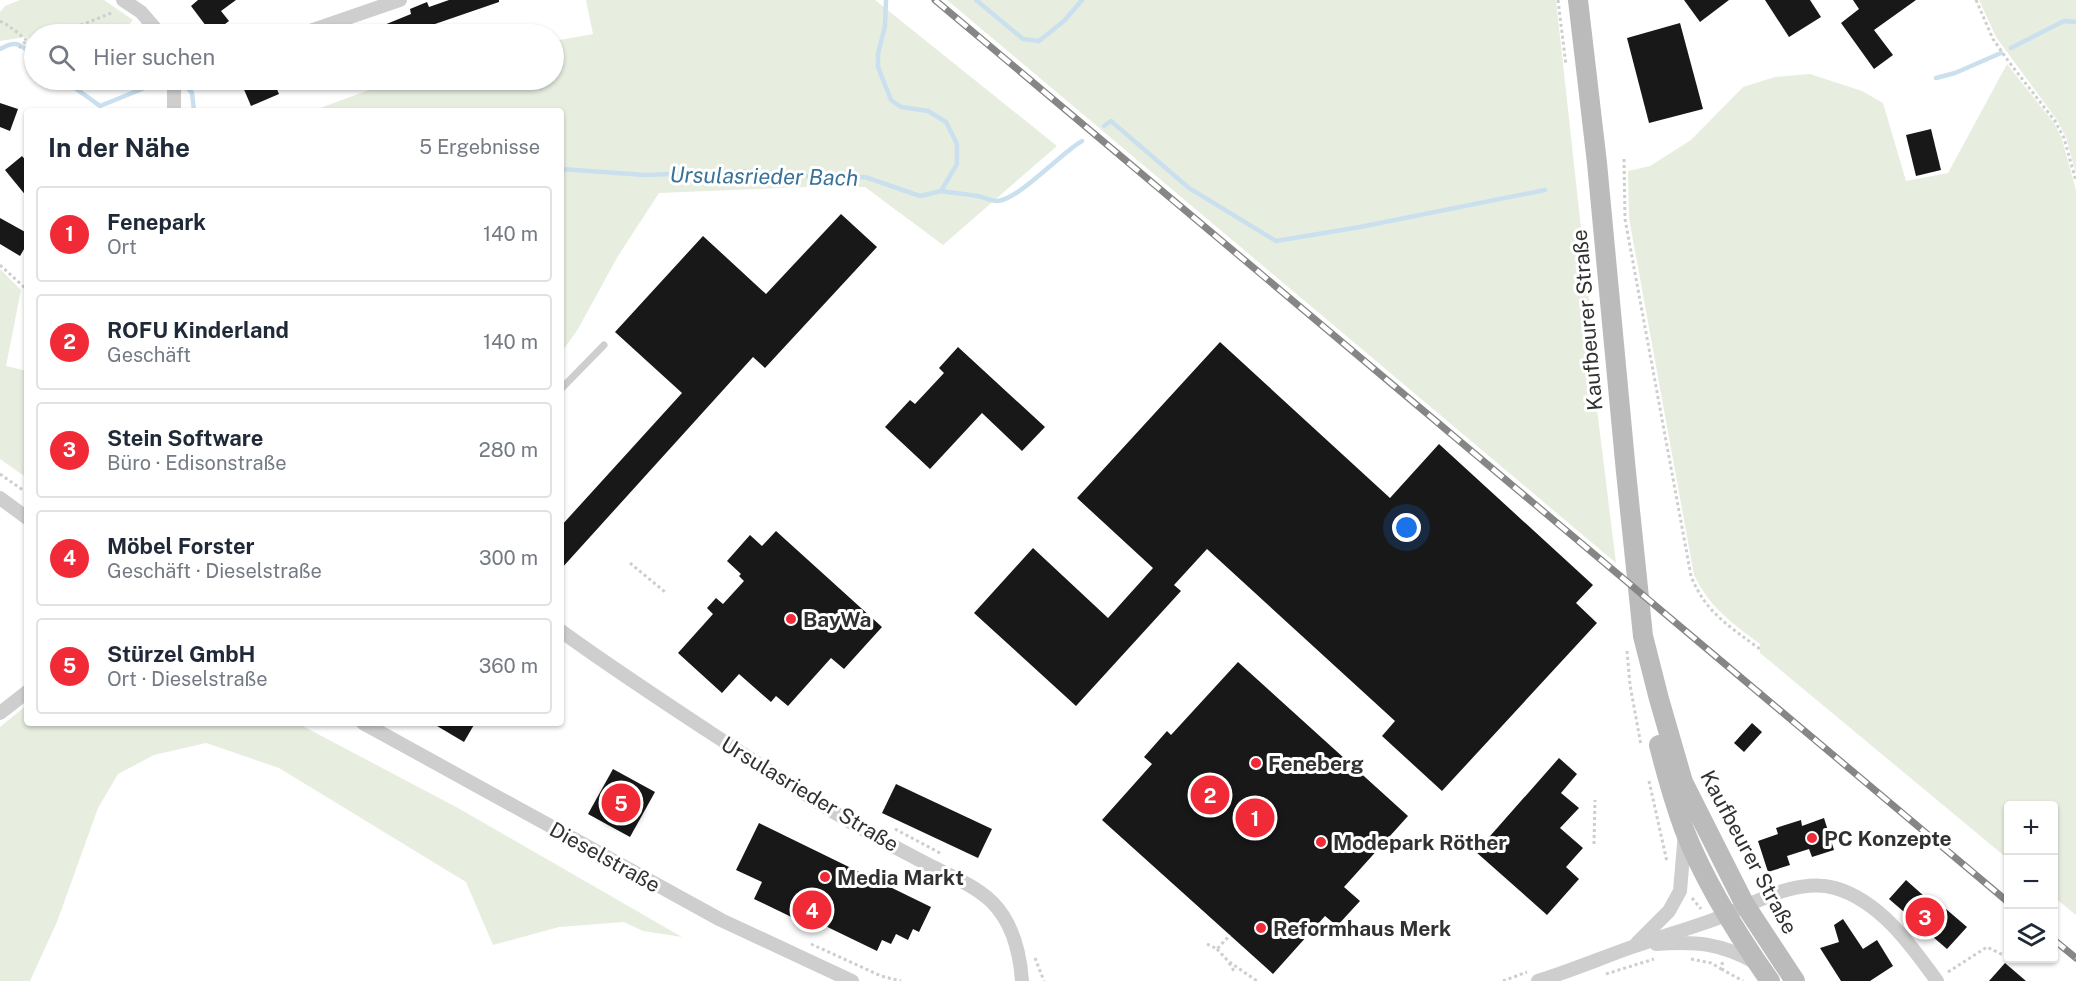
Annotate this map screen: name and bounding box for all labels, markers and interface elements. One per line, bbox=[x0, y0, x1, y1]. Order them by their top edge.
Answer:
search box bbox=[24, 24, 564, 90]
icon: search bbox=[45, 41, 78, 74]
text: Hier suchen bbox=[93, 44, 215, 70]
text: In der Nähe bbox=[48, 132, 190, 163]
text: 5 Ergebnisse bbox=[419, 135, 540, 159]
water label: Ursulasrieder Bach bbox=[669, 161, 859, 191]
text: Fenepark bbox=[107, 209, 206, 235]
text: 1 bbox=[65, 222, 74, 246]
text: 140 m bbox=[483, 222, 538, 246]
street label: Kaufbeurer Straße bbox=[1567, 228, 1607, 412]
text: Ort bbox=[107, 235, 137, 259]
text: ROFU Kinderland bbox=[107, 317, 289, 343]
text: 2 bbox=[63, 330, 76, 354]
text: 140 m bbox=[483, 330, 538, 354]
text: Geschäft bbox=[107, 343, 191, 367]
text: Stein Software bbox=[107, 425, 264, 451]
text: 3 bbox=[63, 438, 76, 462]
text: 280 m bbox=[479, 438, 538, 462]
text: Büro · Edisonstraße bbox=[107, 451, 287, 475]
your location bbox=[1392, 513, 1421, 542]
text: Möbel Forster bbox=[107, 533, 255, 559]
text: 4 bbox=[63, 546, 76, 570]
text: 300 m bbox=[479, 546, 538, 570]
text: Geschäft · Dieselstraße bbox=[107, 559, 322, 583]
place label: BayWa bbox=[803, 607, 871, 632]
marker: BayWa bbox=[784, 612, 798, 626]
text: Stürzel GmbH bbox=[107, 641, 255, 667]
text: 5 bbox=[63, 654, 76, 678]
text: 360 m bbox=[479, 654, 538, 678]
text: Ort · Dieselstraße bbox=[107, 667, 268, 691]
street label: Ursulasrieder Straße bbox=[717, 731, 903, 857]
place label: Feneberg bbox=[1268, 751, 1364, 776]
marker: Feneberg bbox=[1249, 756, 1263, 770]
street label: Kaufbeurer Straße bbox=[1695, 766, 1803, 938]
pin: 2 bbox=[1190, 772, 1230, 818]
pin: 5 bbox=[602, 780, 640, 826]
pin: 1 bbox=[1236, 796, 1274, 840]
map controls bbox=[2004, 801, 2058, 963]
button: + bbox=[2004, 801, 2058, 855]
street label: Dieselstraße bbox=[545, 816, 665, 898]
place label: PC Konzepte bbox=[1824, 826, 1952, 851]
place label: Modepark Röther bbox=[1333, 830, 1507, 855]
marker: PC Konzepte bbox=[1805, 831, 1819, 845]
marker: Modepark Röther bbox=[1314, 835, 1328, 849]
button: − bbox=[2004, 855, 2058, 909]
place label: Media Markt bbox=[837, 865, 964, 890]
marker: Media Markt bbox=[818, 870, 832, 884]
pin: 4 bbox=[792, 888, 832, 932]
pin: 3 bbox=[1906, 894, 1944, 940]
button: layers bbox=[2004, 909, 2058, 963]
place label: Reformhaus Merk bbox=[1273, 916, 1451, 941]
marker: Reformhaus Merk bbox=[1254, 921, 1268, 935]

